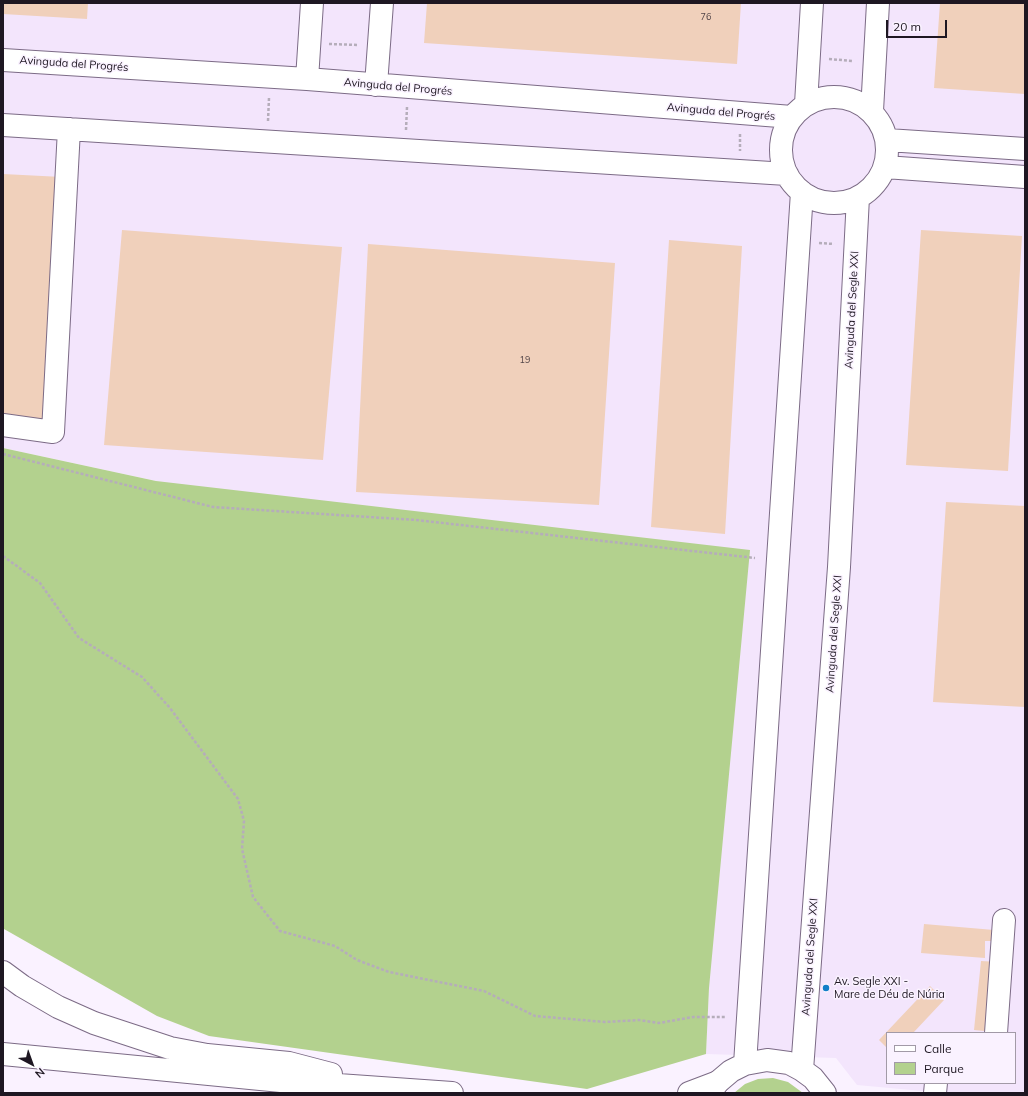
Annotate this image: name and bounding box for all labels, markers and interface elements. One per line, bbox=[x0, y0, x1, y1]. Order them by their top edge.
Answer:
house number: 76 bbox=[701, 12, 711, 22]
scale bar bbox=[888, 12, 949, 38]
text: 20 m bbox=[893, 19, 921, 34]
street label: Avinguda del Progrés bbox=[19, 54, 129, 74]
street label: Avinguda del Progrés bbox=[343, 76, 453, 98]
street label: Avinguda del Progrés bbox=[666, 101, 776, 123]
street label: Avinguda del Segle XXI bbox=[842, 251, 862, 369]
house number: 19 bbox=[520, 355, 530, 365]
street label: Avinguda del Segle XXI bbox=[823, 575, 845, 693]
street label: Avinguda del Segle XXI bbox=[799, 898, 821, 1016]
place label: Av. Segle XXI - Mare de Déu de Núria bbox=[834, 975, 945, 1001]
marker: Av. Segle XXI - Mare de Déu de Núria bbox=[821, 983, 831, 993]
legend bbox=[886, 1032, 1016, 1084]
text: Calle bbox=[924, 1041, 951, 1056]
north arrow bbox=[12, 1044, 52, 1084]
text: Parque bbox=[924, 1061, 964, 1076]
text: N bbox=[32, 1065, 48, 1081]

